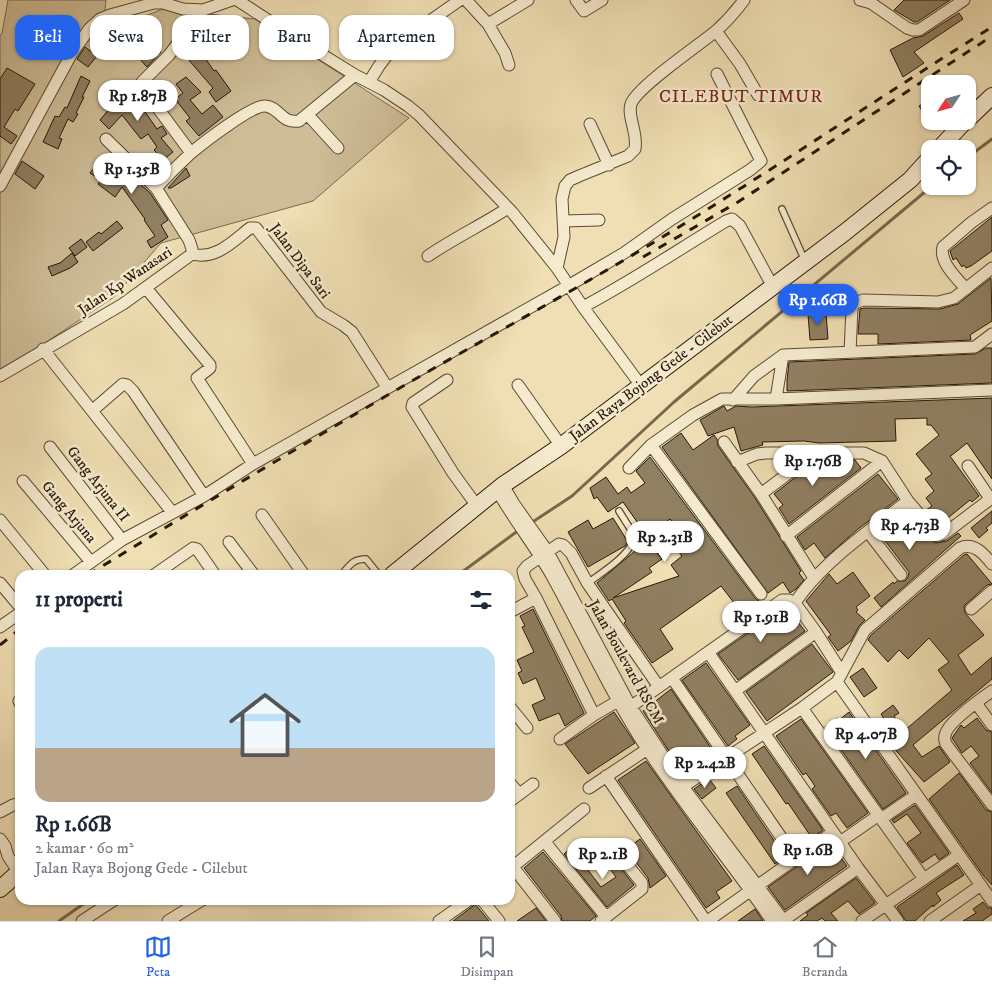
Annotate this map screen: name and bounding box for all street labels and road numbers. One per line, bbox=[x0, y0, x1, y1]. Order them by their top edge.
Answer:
street label: Jalan Dipa Sari bbox=[264, 218, 335, 303]
street label: Jalan Kp Wanasari bbox=[73, 242, 176, 321]
street label: Jalan Raya Bojong Gede - Cilebut bbox=[564, 310, 737, 447]
street label: Gang Arjuna II bbox=[63, 443, 133, 525]
street label: Gang Arjuna bbox=[38, 477, 100, 547]
street label: Jalan Boulevard RSCM bbox=[583, 595, 668, 728]

